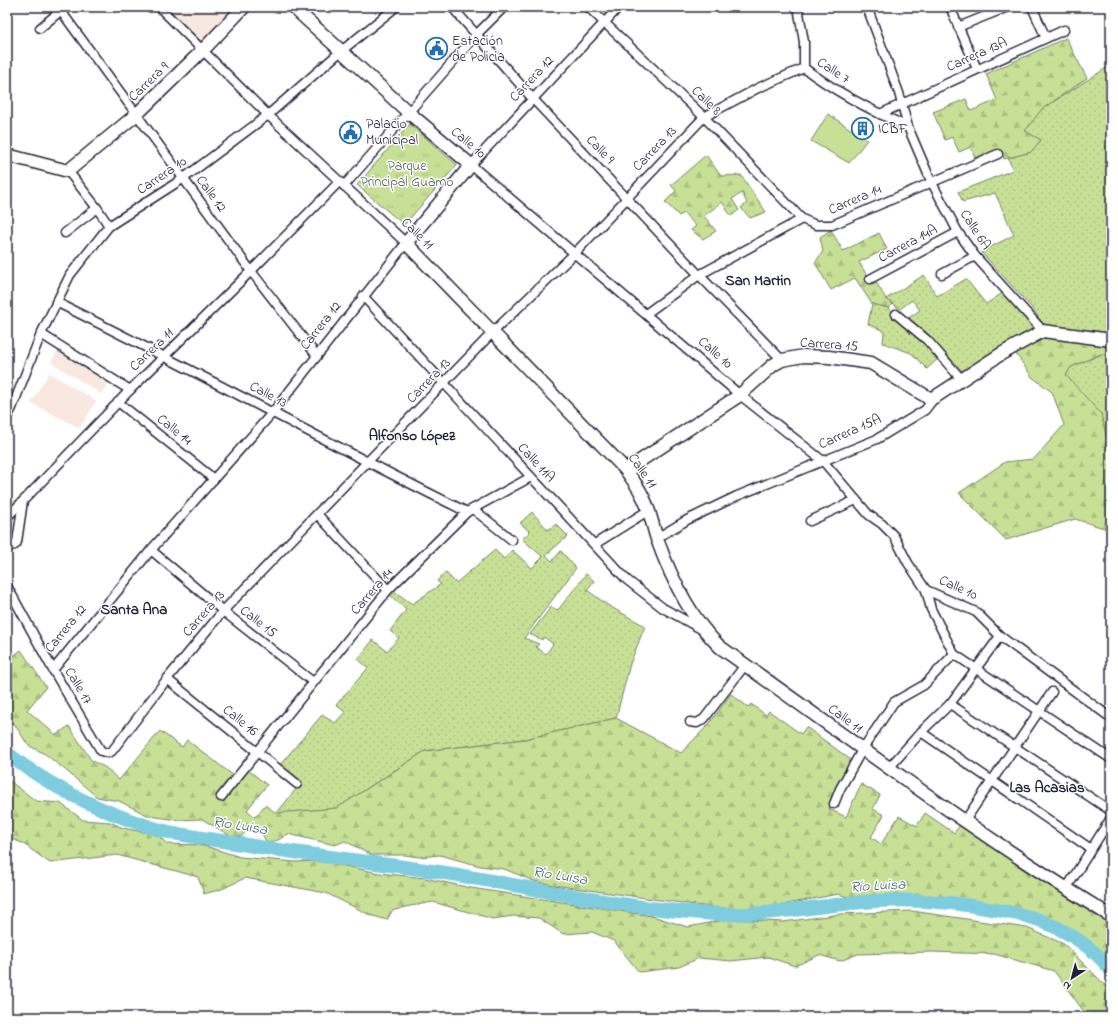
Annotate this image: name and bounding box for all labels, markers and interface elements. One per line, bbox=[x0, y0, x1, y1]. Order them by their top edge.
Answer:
place label: Estación de Policia bbox=[452, 31, 505, 68]
street label: Carrera 13A bbox=[943, 32, 1011, 78]
public building icon: Estación de Policia bbox=[424, 36, 450, 62]
street label: Carrera 12 bbox=[505, 51, 559, 107]
street label: Calle 7 bbox=[812, 53, 854, 90]
street label: Carrera 9 bbox=[124, 57, 175, 107]
street label: Calle 8 bbox=[686, 81, 726, 121]
place label: Palacio Municipal bbox=[366, 114, 418, 151]
building icon: ICBF bbox=[850, 116, 876, 142]
public building icon: Palacio Municipal bbox=[337, 119, 363, 145]
place label: ICBF bbox=[878, 119, 907, 140]
street label: Carrera 13 bbox=[628, 121, 682, 176]
street label: Calle 10 bbox=[446, 122, 490, 164]
street label: Calle 9 bbox=[581, 130, 620, 170]
street label: Carrera 10 bbox=[133, 152, 191, 200]
park label: Parque Principal Guamo bbox=[360, 156, 454, 193]
street label: Calle 12 bbox=[190, 171, 232, 217]
street label: Carrera 14 bbox=[825, 179, 885, 221]
street label: Calle 6A bbox=[954, 206, 996, 254]
street label: Calle 11 bbox=[396, 213, 439, 255]
street label: Carrera 14A bbox=[875, 220, 941, 268]
district label: San Martin bbox=[725, 270, 792, 292]
street label: Carrera 12 bbox=[295, 297, 347, 355]
street label: Carrera 11 bbox=[125, 323, 179, 376]
street label: Calle 10 bbox=[693, 332, 737, 374]
street label: Carrera 15 bbox=[799, 333, 859, 357]
street label: Carrera 13 bbox=[402, 353, 456, 408]
street label: Calle 13 bbox=[245, 376, 291, 414]
street label: Calle 14 bbox=[152, 409, 196, 451]
street label: Carrera 15A bbox=[815, 409, 885, 455]
district label: Alfonso López bbox=[369, 425, 456, 447]
street label: Calle 11A bbox=[512, 439, 560, 487]
street label: Calle 11 bbox=[622, 449, 662, 493]
street label: Carrera 14 bbox=[346, 564, 398, 620]
street label: Calle 10 bbox=[935, 570, 981, 606]
street label: Carrera 13 bbox=[178, 586, 230, 642]
district label: Santa Ana bbox=[101, 599, 167, 621]
street label: Carrera 12 bbox=[40, 600, 92, 658]
street label: Calle 15 bbox=[235, 601, 281, 643]
street label: Calle 17 bbox=[59, 663, 97, 709]
street label: Calle 11 bbox=[823, 699, 867, 739]
street label: Calle 16 bbox=[218, 700, 262, 742]
district label: Las Acasias bbox=[1009, 777, 1085, 799]
water label: Río Luisa bbox=[211, 811, 270, 841]
water label: Río Luisa bbox=[531, 861, 590, 891]
water label: Río Luisa bbox=[850, 874, 907, 898]
north arrow bbox=[1052, 958, 1092, 998]
text: N bbox=[1059, 977, 1074, 994]

